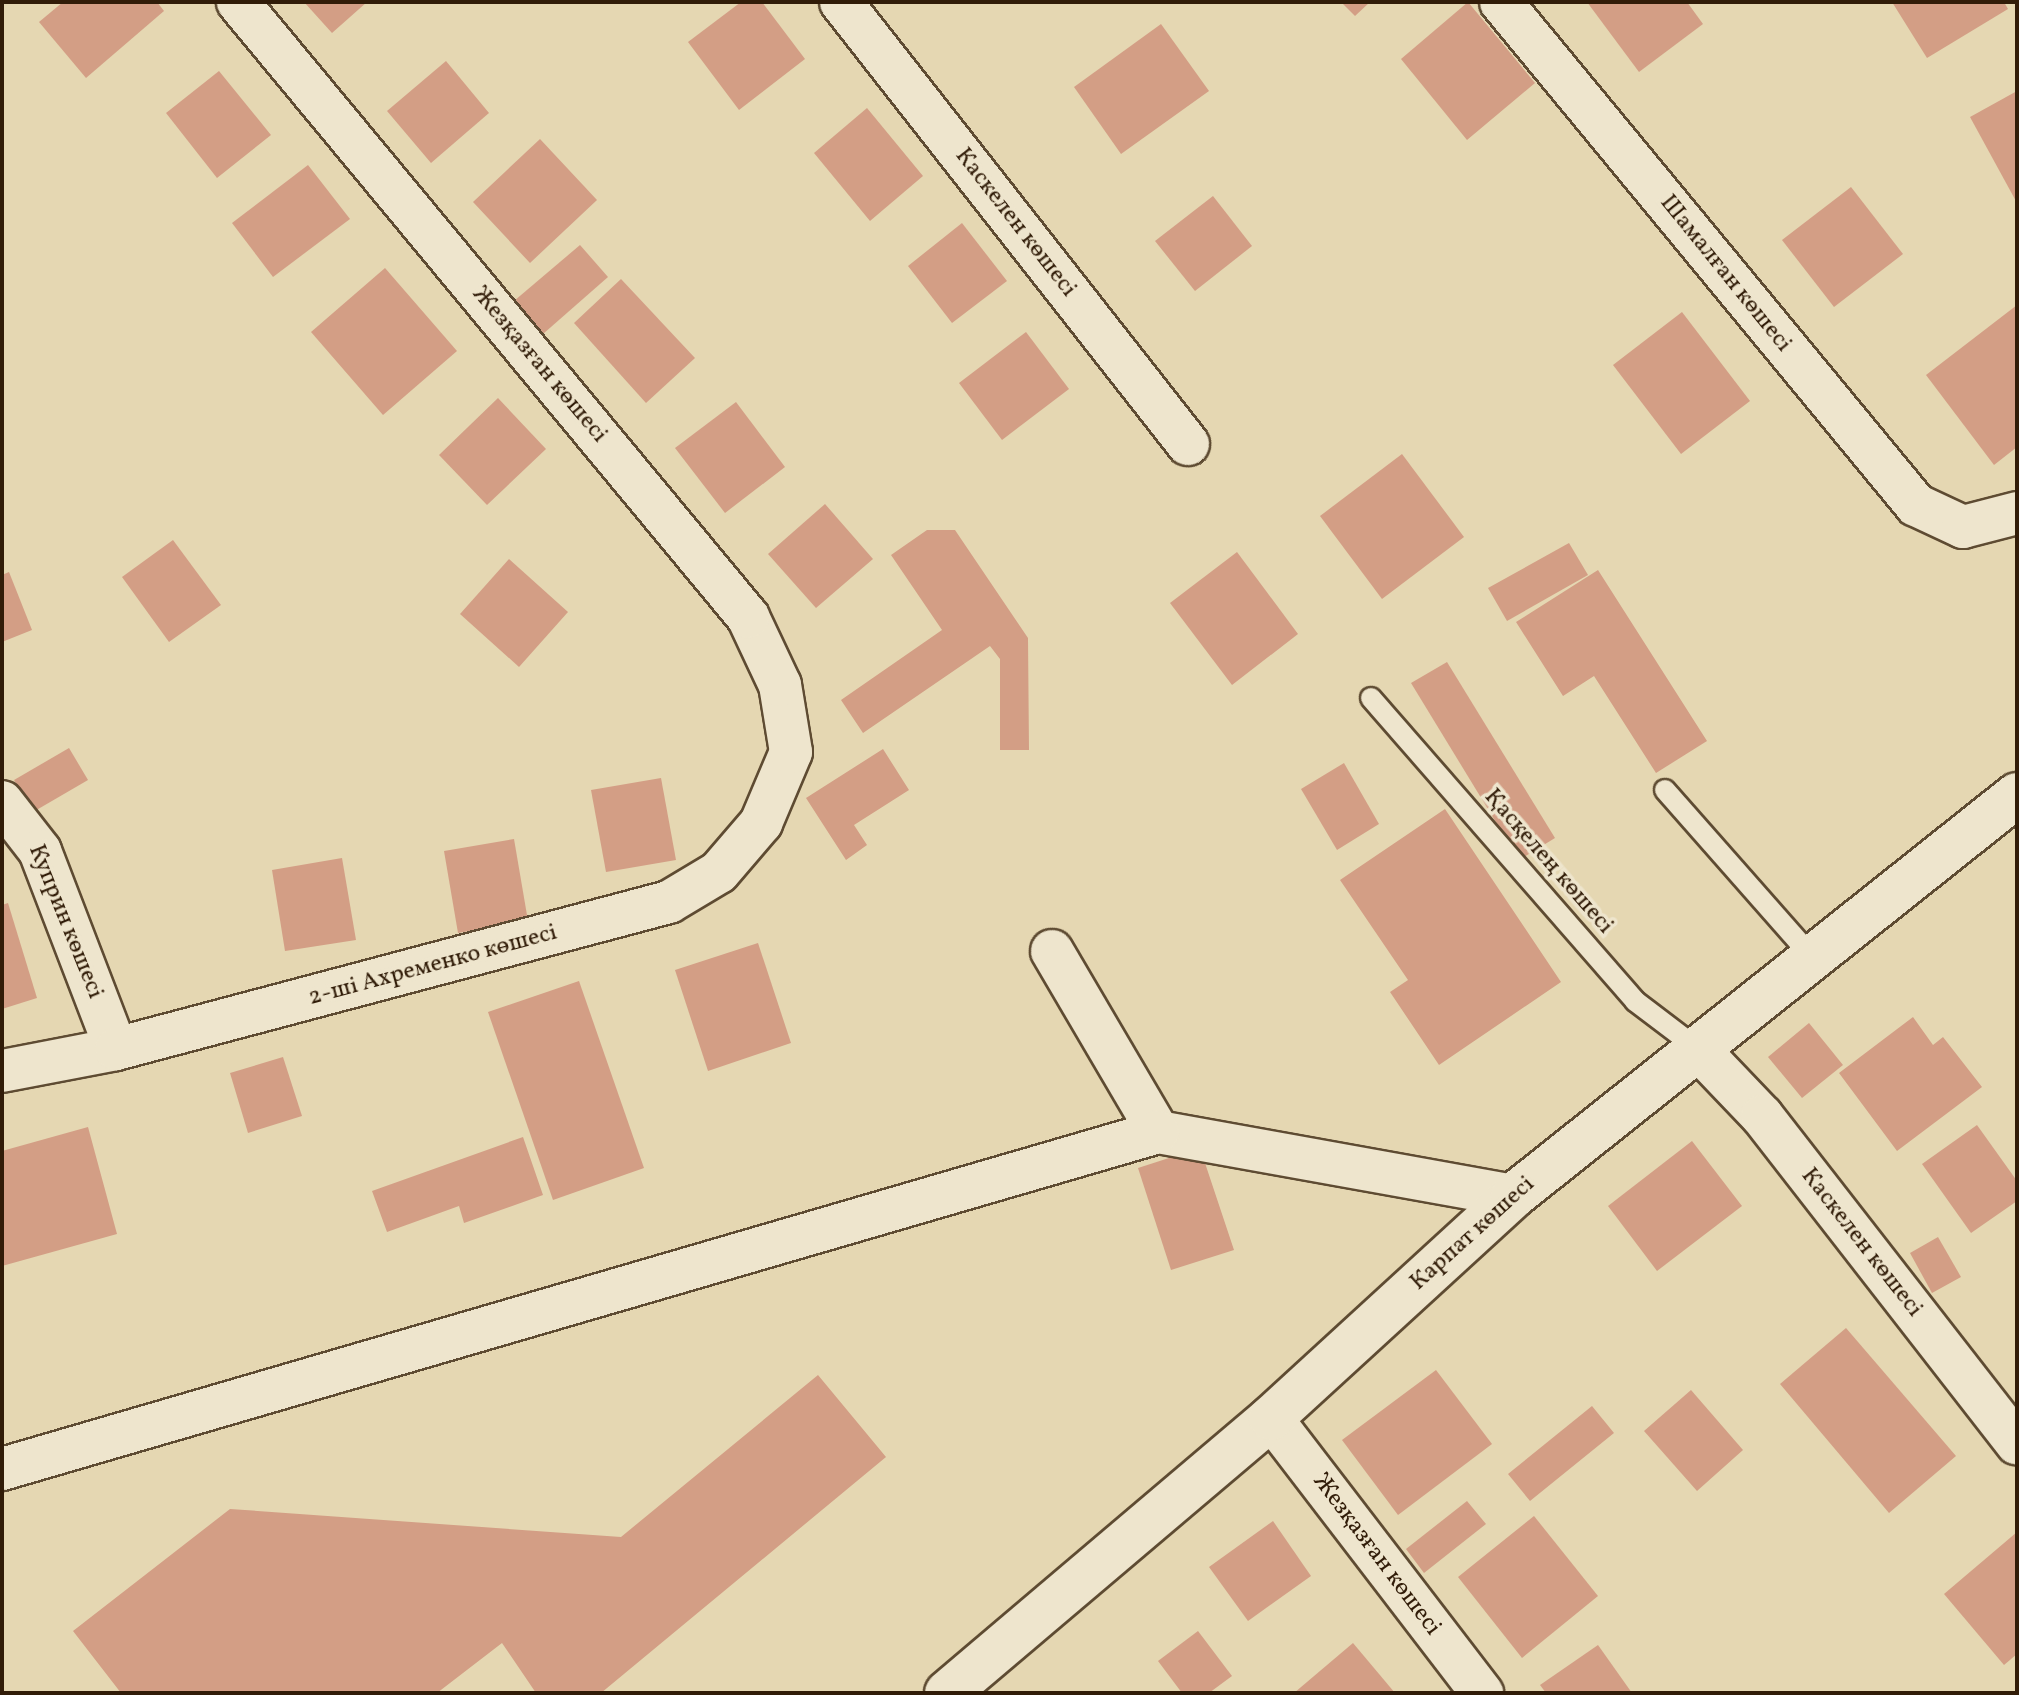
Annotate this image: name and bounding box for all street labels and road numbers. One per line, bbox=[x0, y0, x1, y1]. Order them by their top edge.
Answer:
street label: Каскелен көшесі bbox=[948, 143, 1082, 303]
street label: Шамалған көшесі bbox=[1653, 190, 1797, 358]
street label: Жезқазған көшесі bbox=[465, 281, 613, 449]
street label: Қасқелең көшесі bbox=[1477, 783, 1619, 941]
street label: Куприн көшесі bbox=[21, 841, 109, 1003]
street label: 2-ші Ахременко көшесі bbox=[305, 919, 561, 1013]
street label: Каскелен көшесі bbox=[1794, 1163, 1928, 1323]
street label: Карпат көшесі bbox=[1405, 1171, 1541, 1297]
street label: Жезқазған көшесі bbox=[1306, 1468, 1446, 1642]

